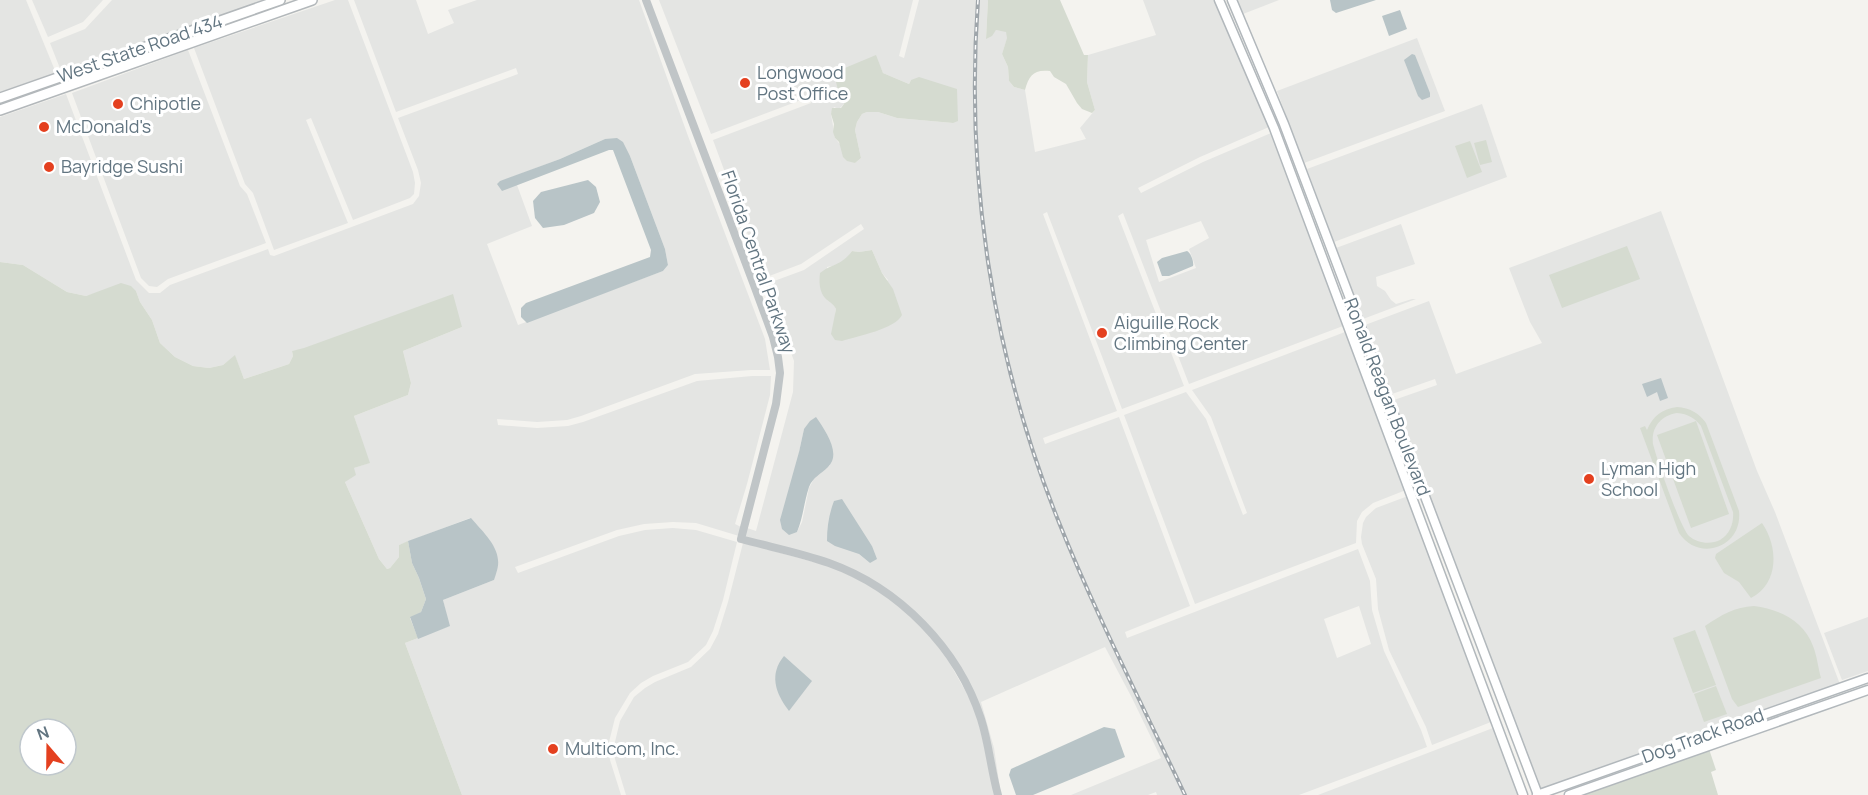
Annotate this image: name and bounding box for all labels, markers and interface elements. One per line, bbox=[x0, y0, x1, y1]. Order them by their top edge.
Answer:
street label: West State Road 434 bbox=[54, 9, 225, 88]
place label: Longwood Post Office bbox=[757, 60, 848, 105]
marker: Longwood Post Office bbox=[738, 76, 752, 90]
place label: Chipotle bbox=[130, 91, 201, 115]
marker: Chipotle bbox=[111, 97, 125, 111]
place label: McDonald's bbox=[56, 114, 151, 138]
marker: McDonald's bbox=[37, 120, 51, 134]
place label: Bayridge Sushi bbox=[61, 154, 183, 178]
marker: Bayridge Sushi bbox=[42, 160, 56, 174]
street label: Florida Central Parkway bbox=[716, 167, 802, 357]
street label: Ronald Reagan Boulevard bbox=[1339, 294, 1437, 499]
place label: Aiguille Rock Climbing Center bbox=[1114, 310, 1249, 355]
marker: Aiguille Rock Climbing Center bbox=[1095, 326, 1109, 340]
place label: Lyman High School bbox=[1601, 456, 1696, 501]
marker: Lyman High School bbox=[1582, 472, 1596, 486]
street label: Dog Track Road bbox=[1638, 702, 1767, 768]
north arrow bbox=[18, 717, 78, 777]
text: N bbox=[34, 721, 52, 745]
place label: Multicom, Inc. bbox=[565, 736, 679, 760]
marker: Multicom, Inc. bbox=[546, 742, 560, 756]

